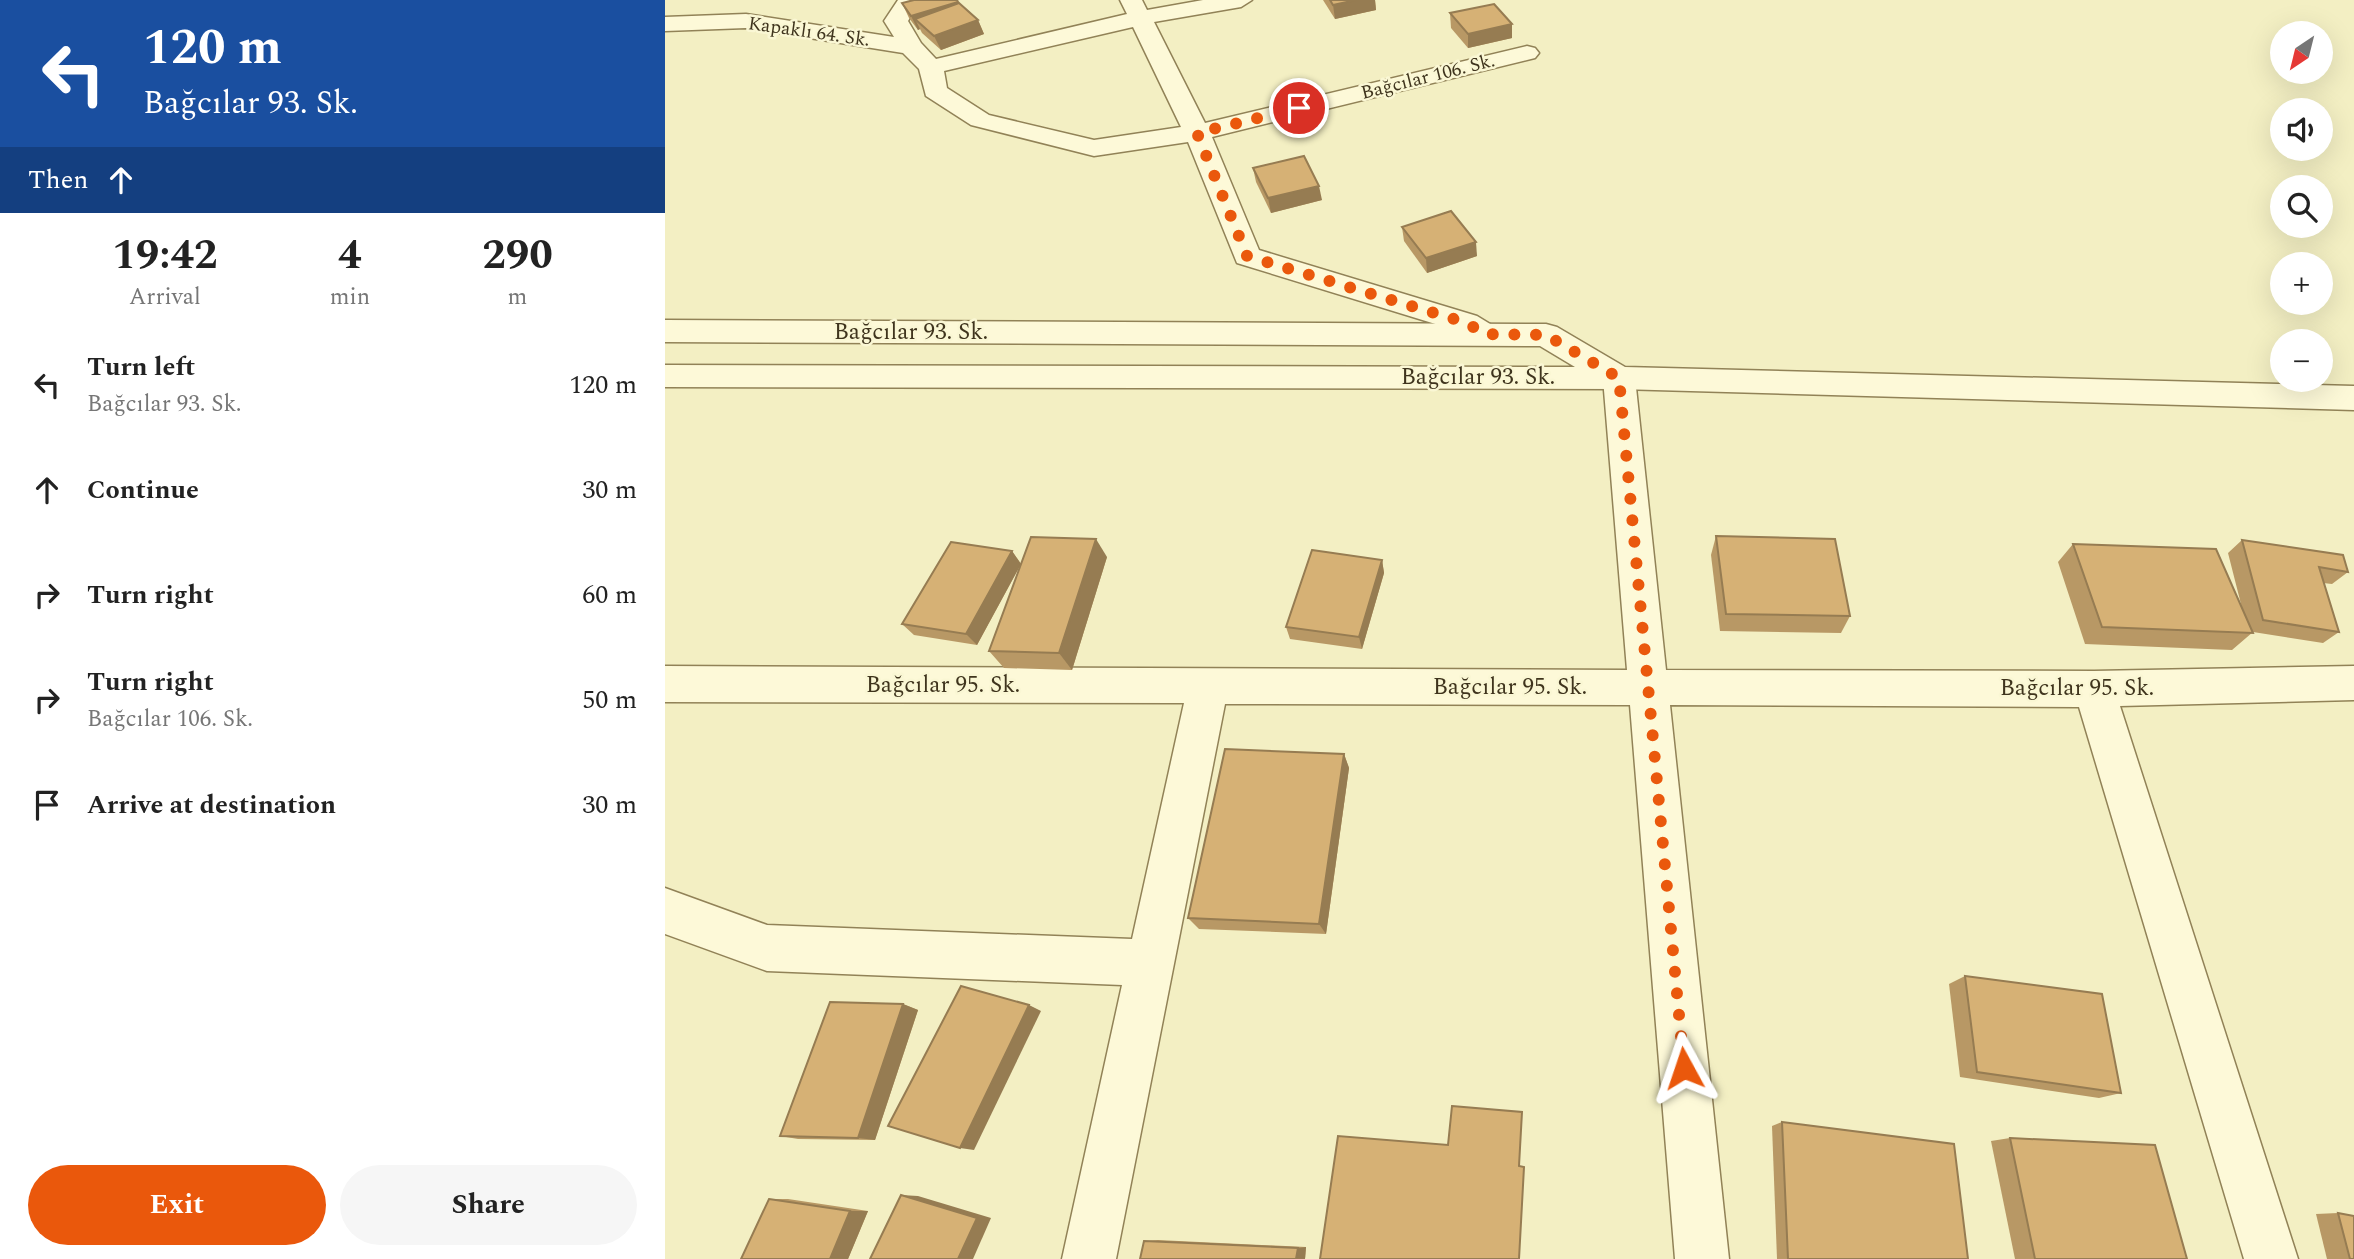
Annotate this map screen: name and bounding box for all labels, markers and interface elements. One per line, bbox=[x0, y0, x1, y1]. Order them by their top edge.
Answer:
street label: Kapaklı 64. Sk. bbox=[746, 9, 872, 55]
text: 120 m bbox=[143, 11, 282, 86]
north arrow bbox=[2270, 21, 2333, 84]
map controls bbox=[2270, 21, 2333, 392]
icon: left bbox=[28, 28, 119, 119]
street label: Bağcılar 106. Sk. bbox=[1358, 46, 1498, 108]
pin bbox=[1269, 78, 1329, 138]
text: Bağcılar 93. Sk. bbox=[143, 79, 358, 128]
icon: arrive bbox=[1280, 89, 1318, 127]
button: sound bbox=[2270, 98, 2333, 161]
text: Then bbox=[28, 160, 88, 200]
icon: ahead bbox=[102, 161, 140, 199]
button: search bbox=[2270, 175, 2333, 238]
text: 19:42 bbox=[112, 224, 218, 287]
text: 4 bbox=[338, 224, 362, 287]
text: 290 bbox=[482, 224, 553, 287]
button: + bbox=[2270, 252, 2333, 315]
text: Arrival bbox=[129, 280, 201, 315]
text: min bbox=[330, 280, 370, 315]
text: m bbox=[508, 280, 527, 315]
street label: Bağcılar 93. Sk. bbox=[834, 315, 988, 350]
button: − bbox=[2270, 329, 2333, 392]
text: Turn left bbox=[87, 347, 195, 387]
street label: Bağcılar 93. Sk. bbox=[1401, 360, 1555, 395]
text: 120 m bbox=[569, 365, 637, 405]
icon: left bbox=[28, 366, 66, 404]
text: Bağcılar 93. Sk. bbox=[87, 387, 242, 422]
text: Continue bbox=[87, 470, 199, 510]
text: 30 m bbox=[582, 470, 637, 510]
icon: ahead bbox=[28, 471, 66, 509]
text: Turn right bbox=[87, 575, 214, 615]
text: 60 m bbox=[582, 575, 637, 615]
icon: right bbox=[28, 576, 66, 614]
text: Turn right bbox=[87, 662, 214, 702]
street label: Bağcılar 95. Sk. bbox=[866, 668, 1020, 703]
street label: Bağcılar 95. Sk. bbox=[1433, 670, 1587, 705]
street label: Bağcılar 95. Sk. bbox=[2000, 671, 2154, 706]
text: 50 m bbox=[582, 680, 637, 720]
icon: right bbox=[28, 681, 66, 719]
text: Bağcılar 106. Sk. bbox=[87, 702, 253, 737]
text: Arrive at destination bbox=[87, 785, 336, 825]
text: 30 m bbox=[582, 785, 637, 825]
icon: arrive bbox=[28, 786, 66, 824]
position arrow bbox=[1647, 1031, 1721, 1105]
button: Exit bbox=[28, 1165, 326, 1245]
button: Share bbox=[340, 1165, 637, 1245]

